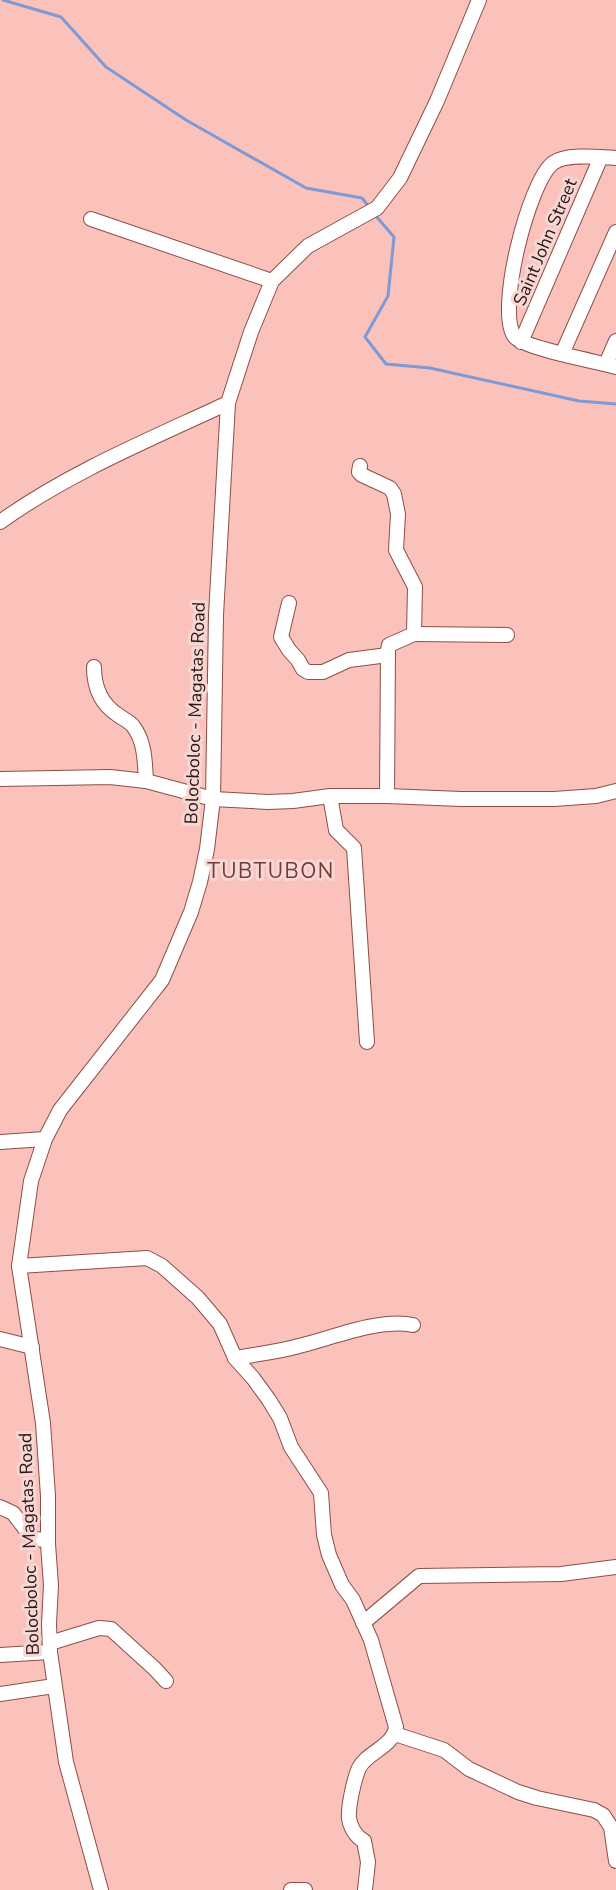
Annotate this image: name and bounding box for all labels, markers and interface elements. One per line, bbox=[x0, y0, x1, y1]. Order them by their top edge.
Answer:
street label: Saint John Street bbox=[507, 174, 583, 309]
street label: Bolocboloc - Magatas Road bbox=[179, 601, 211, 825]
district label: TUBTUBON bbox=[207, 857, 335, 885]
street label: Bolocboloc - Magatas Road bbox=[13, 1432, 45, 1656]

